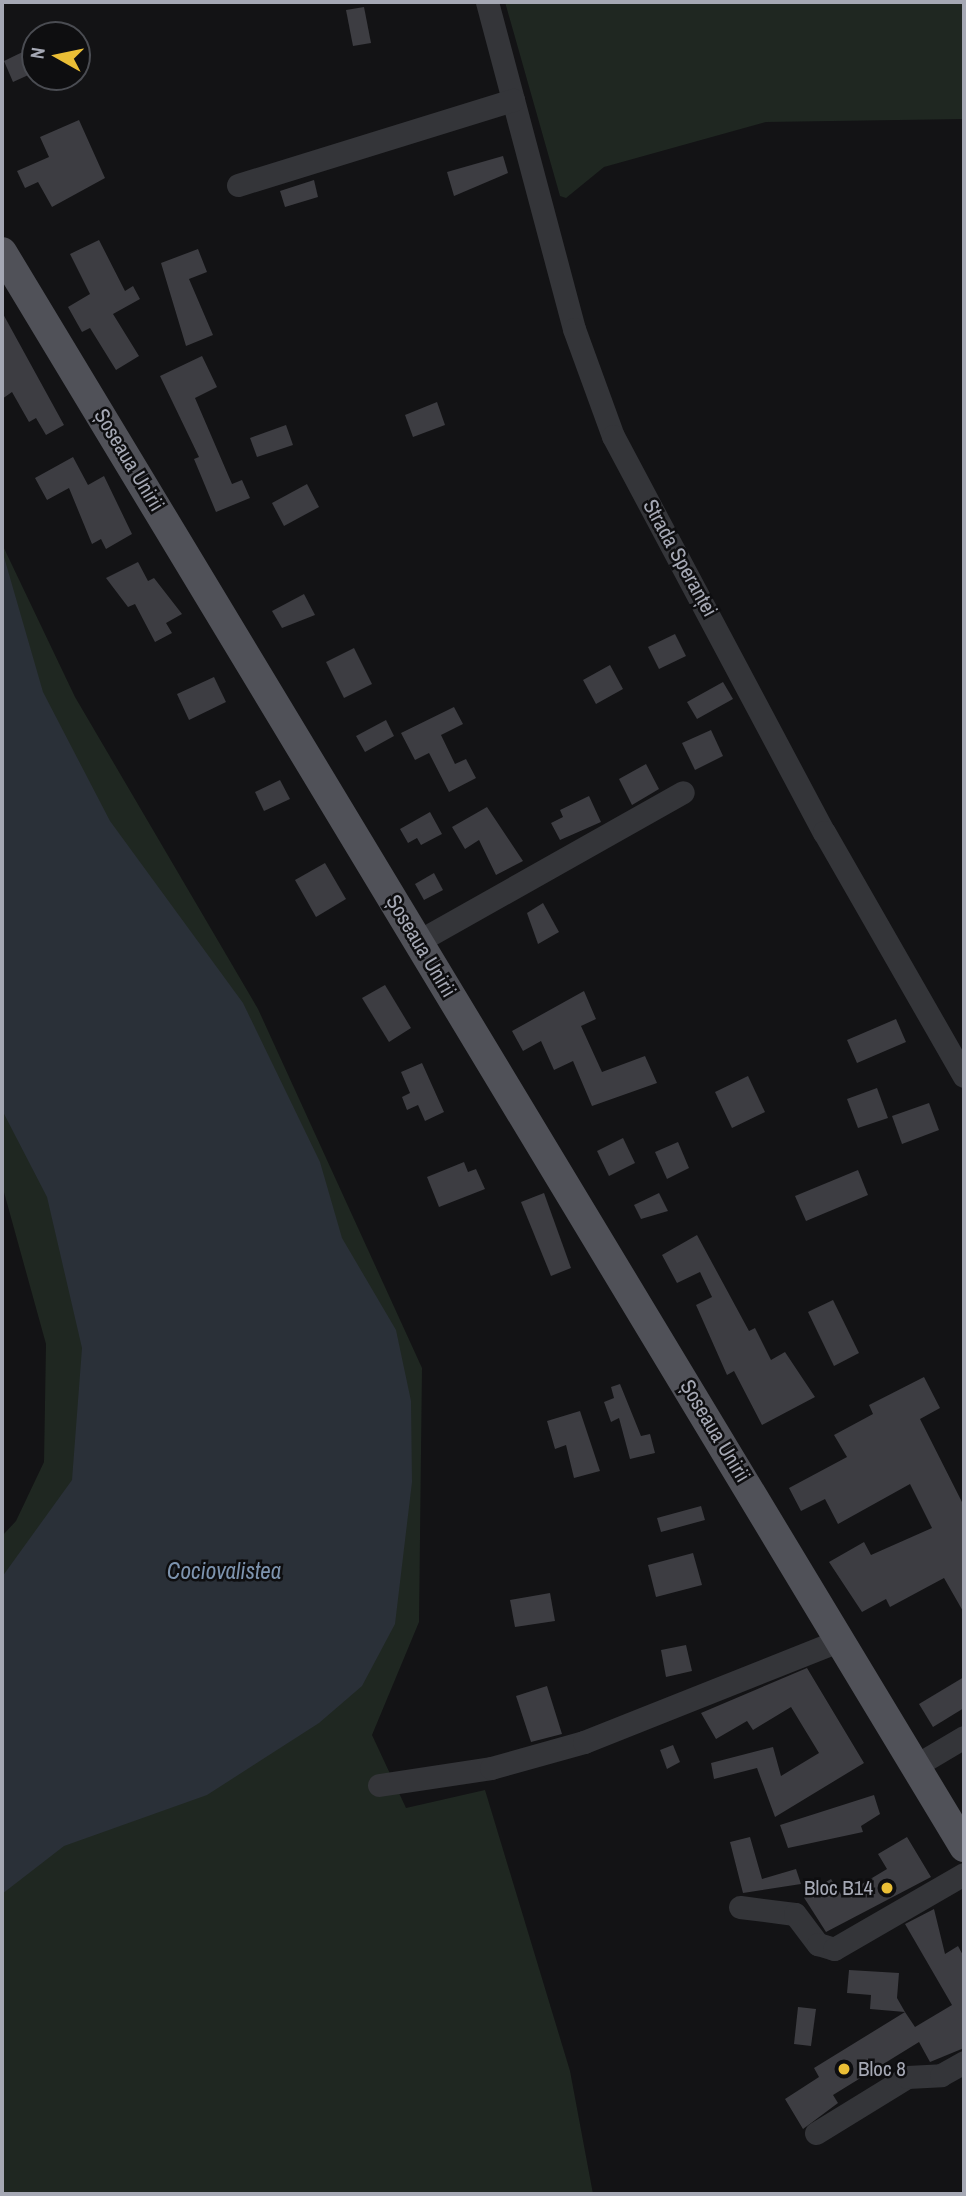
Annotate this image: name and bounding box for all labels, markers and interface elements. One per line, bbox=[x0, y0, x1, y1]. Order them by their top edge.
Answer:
north arrow bbox=[21, 21, 91, 91]
text: N bbox=[24, 45, 51, 61]
street label: Șoseaua Unirii bbox=[89, 404, 169, 516]
street label: Strada Speranței bbox=[637, 495, 723, 621]
street label: Șoseaua Unirii bbox=[381, 890, 461, 1002]
street label: Șoseaua Unirii bbox=[675, 1375, 755, 1487]
water label: Cociovalistea bbox=[167, 1557, 281, 1585]
place label: Bloc B14 bbox=[804, 1875, 873, 1901]
marker: Bloc B14 bbox=[879, 1880, 895, 1896]
place label: Bloc 8 bbox=[858, 2056, 906, 2082]
marker: Bloc 8 bbox=[836, 2061, 852, 2077]

